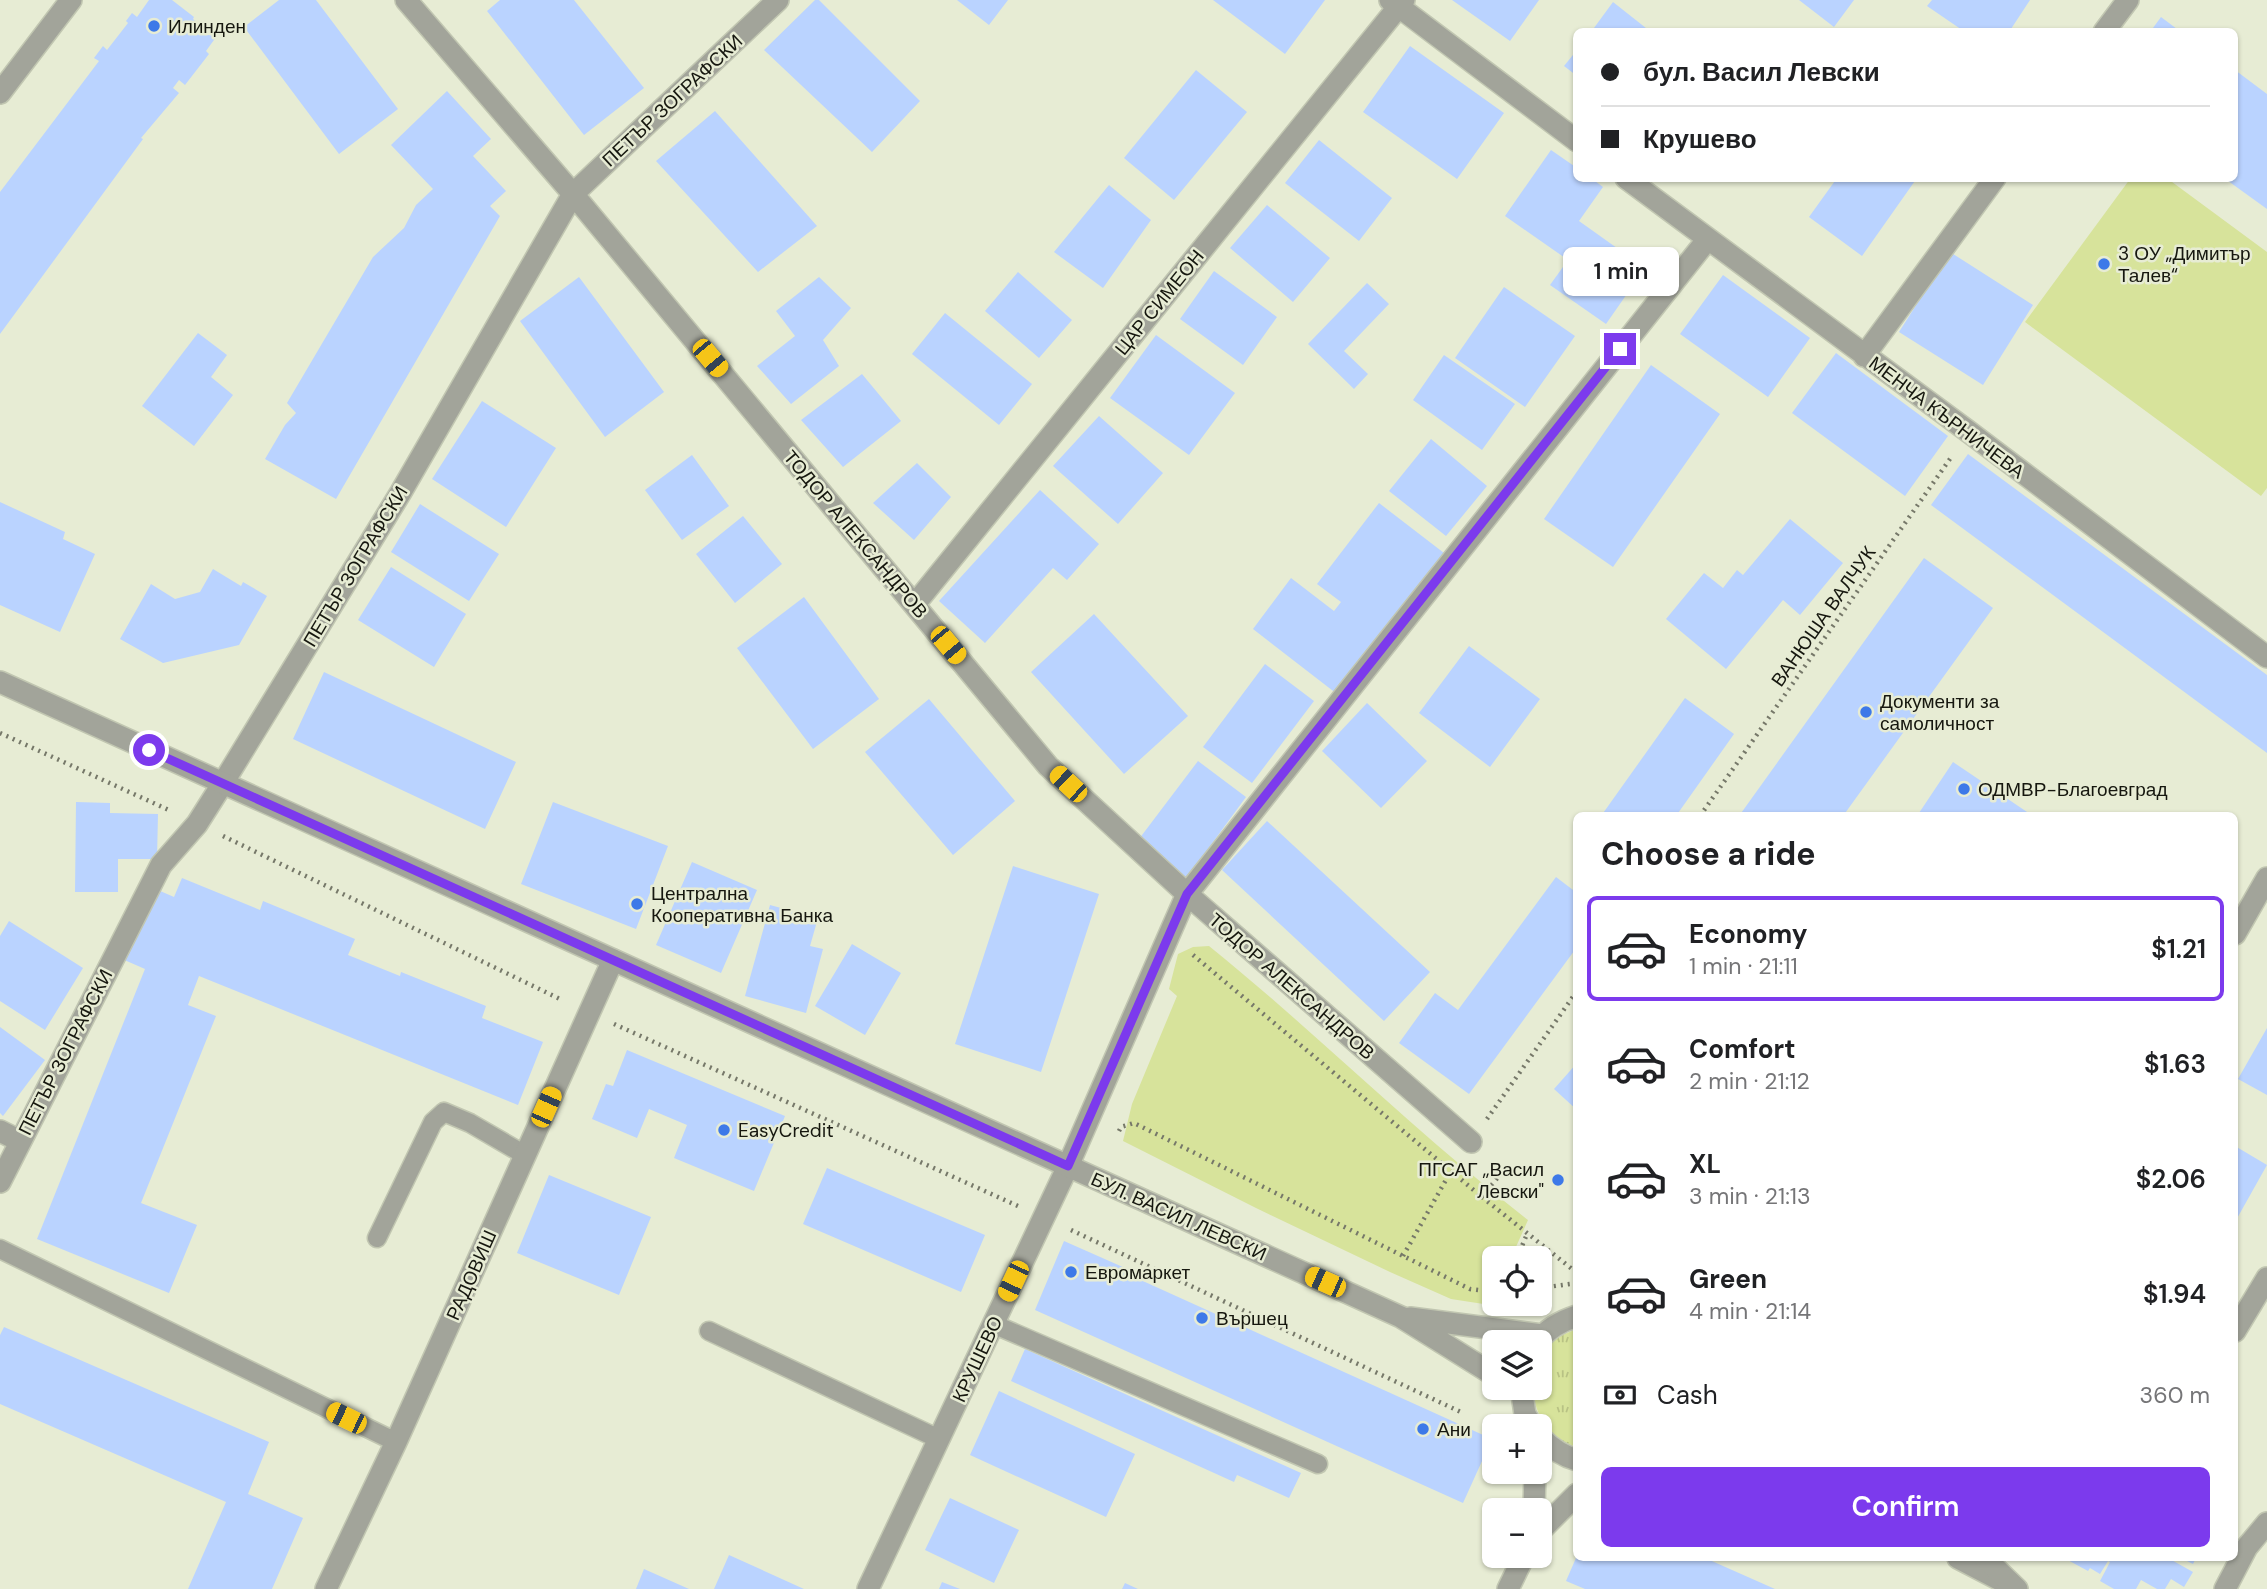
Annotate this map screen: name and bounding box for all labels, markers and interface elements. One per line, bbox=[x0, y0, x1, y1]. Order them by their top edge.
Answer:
place label: Илинден bbox=[168, 14, 246, 39]
marker: Илинден bbox=[146, 18, 162, 34]
street label: ПЕТЪР ЗОГРАФСКИ bbox=[597, 29, 748, 172]
text: бул. Васил Левски bbox=[1643, 55, 1880, 89]
text: Крушево bbox=[1643, 122, 1757, 156]
place label: 3 ОУ „Димитър Талев“ bbox=[2118, 241, 2251, 288]
street label: ЦАР СИМЕОН bbox=[1109, 244, 1210, 360]
callout: 1 min bbox=[1562, 247, 1678, 296]
text: 1 min bbox=[1594, 256, 1648, 286]
marker: 3 ОУ „Димитър Талев“ bbox=[2096, 256, 2112, 272]
route end bbox=[1604, 333, 1636, 365]
car bbox=[689, 335, 732, 381]
street label: МЕНЧА КЪРНИЧЕВА bbox=[1864, 351, 2030, 484]
street label: ТОДОР АЛЕКСАНДРОВ bbox=[778, 445, 933, 624]
street label: ПЕТЪР ЗОГРАФСКИ bbox=[297, 481, 413, 651]
street label: ВАНЮША ВАЛЧУК bbox=[1766, 541, 1881, 692]
car bbox=[927, 622, 970, 668]
place label: Документи за самоличност bbox=[1880, 689, 2000, 736]
marker: Документи за самоличност bbox=[1858, 704, 1874, 720]
route start bbox=[133, 734, 165, 766]
car bbox=[1046, 762, 1091, 806]
place label: ОДМВР-Благоевград bbox=[1978, 777, 2167, 802]
marker: ОДМВР-Благоевград bbox=[1956, 781, 1972, 797]
text: Choose a ride bbox=[1601, 833, 1816, 875]
place label: Централна Кооперативна Банка bbox=[651, 881, 834, 928]
marker: Централна Кооперативна Банка bbox=[629, 896, 645, 912]
street label: ТОДОР АЛЕКСАНДРОВ bbox=[1204, 907, 1380, 1065]
icon: car bbox=[1605, 917, 1668, 980]
text: Economy bbox=[1689, 917, 1807, 951]
text: $1.21 bbox=[2151, 932, 2206, 966]
text: 1 min · 21:11 bbox=[1689, 951, 1798, 981]
street label: ПЕТЪР ЗОГРАФСКИ bbox=[13, 965, 118, 1140]
icon: car bbox=[1605, 1032, 1668, 1095]
text: Comfort bbox=[1689, 1032, 1795, 1066]
text: $1.63 bbox=[2144, 1047, 2206, 1081]
text: 2 min · 21:12 bbox=[1689, 1066, 1810, 1096]
car bbox=[528, 1084, 565, 1130]
place label: EasyCredit bbox=[738, 1118, 834, 1143]
marker: EasyCredit bbox=[716, 1122, 732, 1138]
icon: car bbox=[1605, 1147, 1668, 1210]
text: XL bbox=[1689, 1147, 1721, 1181]
place label: ПГСАГ ,,Васил Левски" bbox=[1418, 1157, 1544, 1204]
text: $2.06 bbox=[2136, 1162, 2206, 1196]
street label: БУЛ. ВАСИЛ ЛЕВСКИ bbox=[1087, 1166, 1270, 1266]
marker: ПГСАГ ,,Васил Левски" bbox=[1550, 1172, 1566, 1188]
text: 3 min · 21:13 bbox=[1689, 1181, 1811, 1211]
street label: РАДОВИШ bbox=[440, 1226, 502, 1324]
map controls bbox=[1482, 1246, 1552, 1568]
button: locate bbox=[1482, 1246, 1552, 1316]
car bbox=[995, 1258, 1032, 1304]
place label: Евромаркет bbox=[1085, 1260, 1191, 1285]
icon: car bbox=[1605, 1262, 1668, 1325]
text: Green bbox=[1689, 1262, 1767, 1296]
marker: Евромаркет bbox=[1063, 1264, 1079, 1280]
car bbox=[1302, 1264, 1349, 1300]
text: $1.94 bbox=[2143, 1277, 2206, 1311]
text: 4 min · 21:14 bbox=[1689, 1296, 1811, 1326]
place label: Вършец bbox=[1216, 1306, 1288, 1331]
marker: Вършец bbox=[1194, 1310, 1210, 1326]
street label: КРУШЕВО bbox=[947, 1312, 1008, 1406]
button: layers bbox=[1482, 1330, 1552, 1400]
icon: cash bbox=[1601, 1376, 1639, 1414]
text: Cash bbox=[1657, 1378, 1718, 1412]
text: 360 m bbox=[2140, 1380, 2210, 1410]
car bbox=[323, 1399, 370, 1437]
button: + bbox=[1482, 1414, 1552, 1484]
place label: Ани bbox=[1437, 1417, 1471, 1442]
marker: Ани bbox=[1415, 1421, 1431, 1437]
button: Confirm bbox=[1601, 1467, 2210, 1547]
button: − bbox=[1482, 1498, 1552, 1568]

